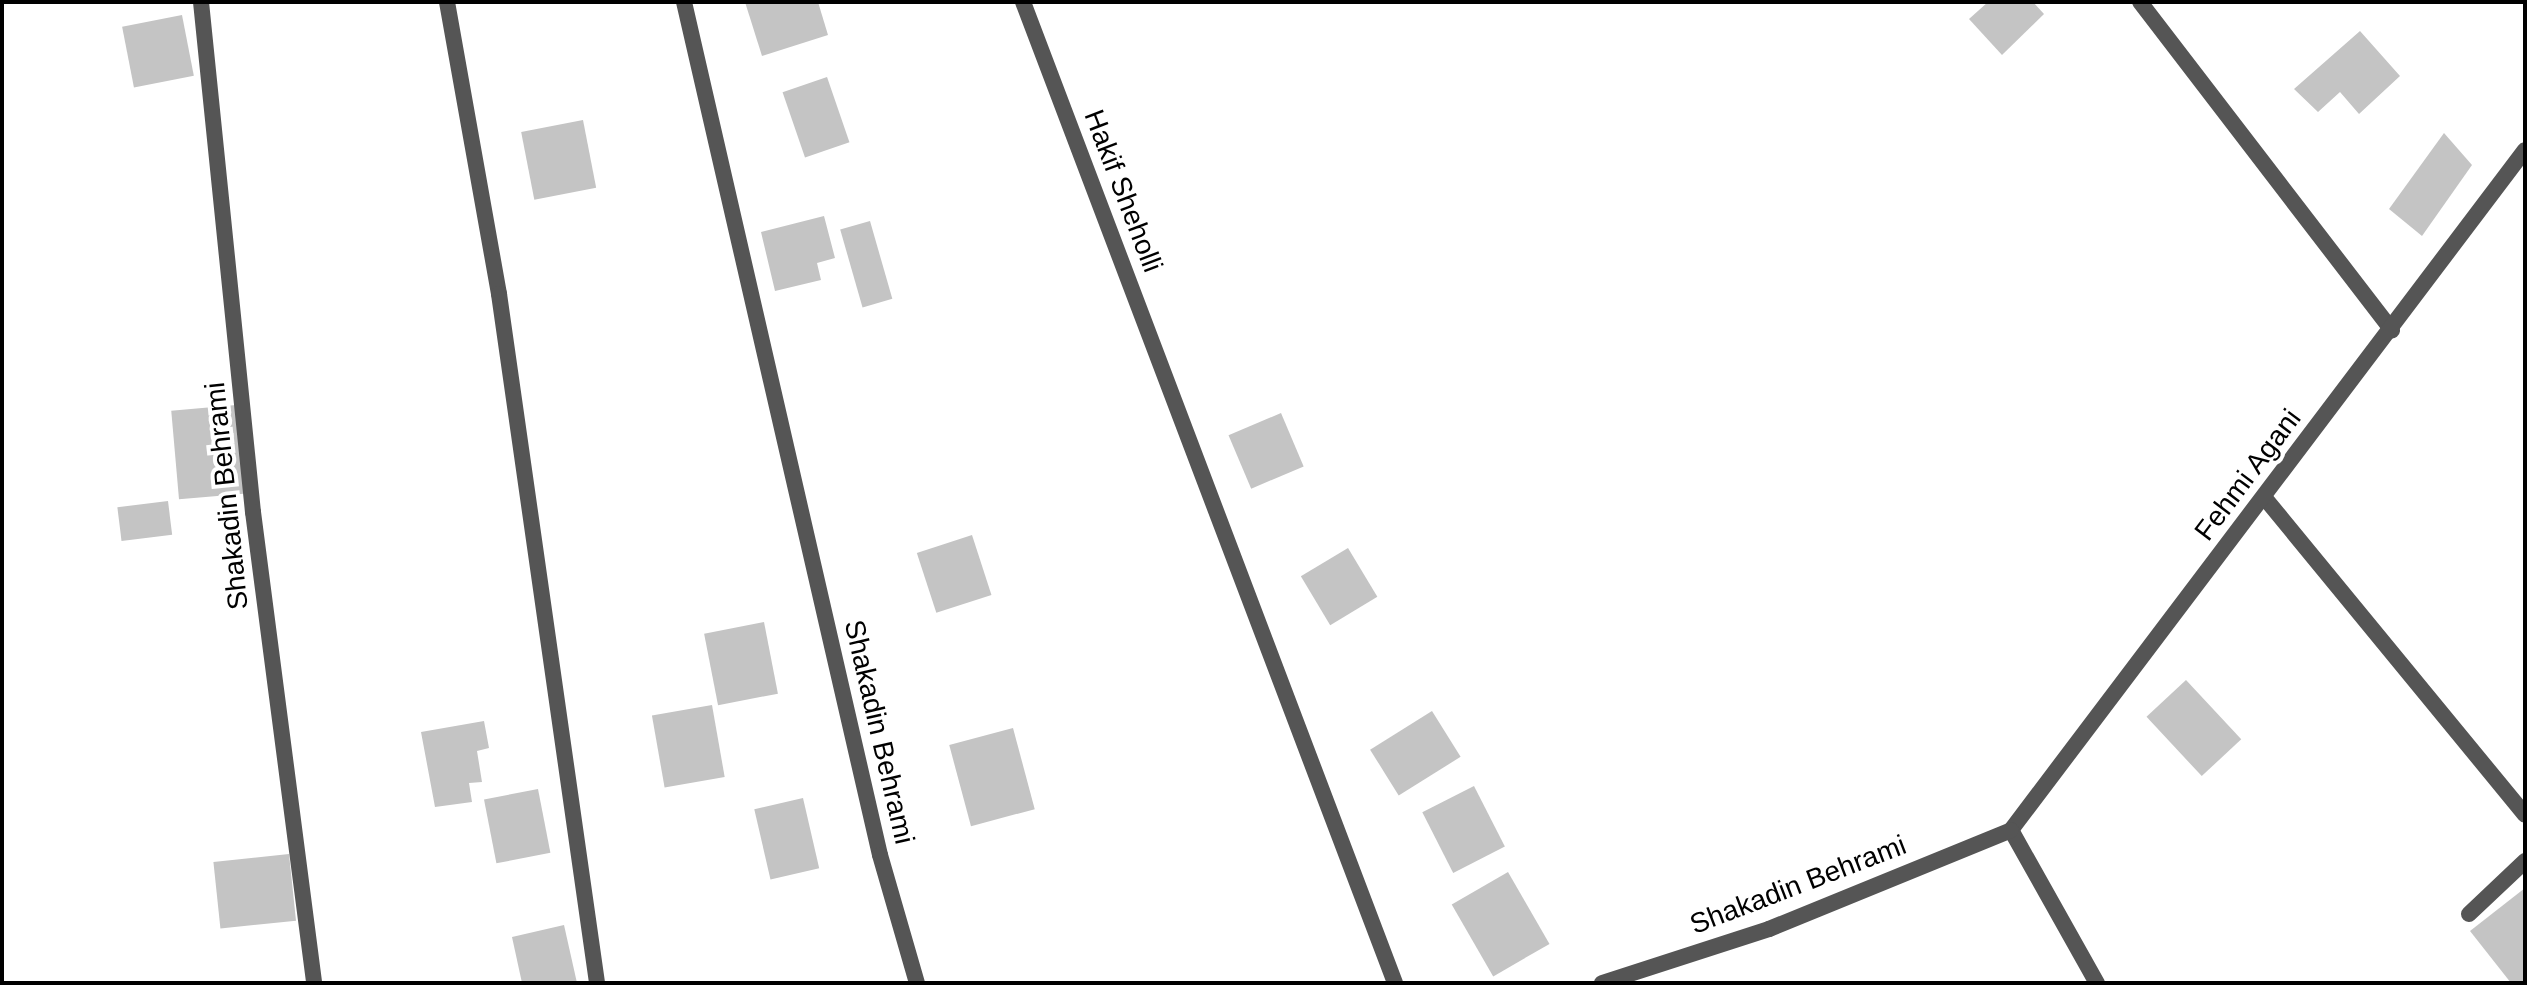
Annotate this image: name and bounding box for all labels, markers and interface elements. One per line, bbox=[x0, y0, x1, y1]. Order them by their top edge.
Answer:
street label: Hakif Sheholli bbox=[1077, 105, 1169, 277]
street label: Shakadin Behrami bbox=[198, 380, 256, 612]
street label: Fehmi Agani bbox=[2187, 402, 2309, 548]
street label: Shakadin Behrami bbox=[837, 617, 921, 847]
street label: Shakadin Behrami bbox=[1685, 828, 1911, 942]

